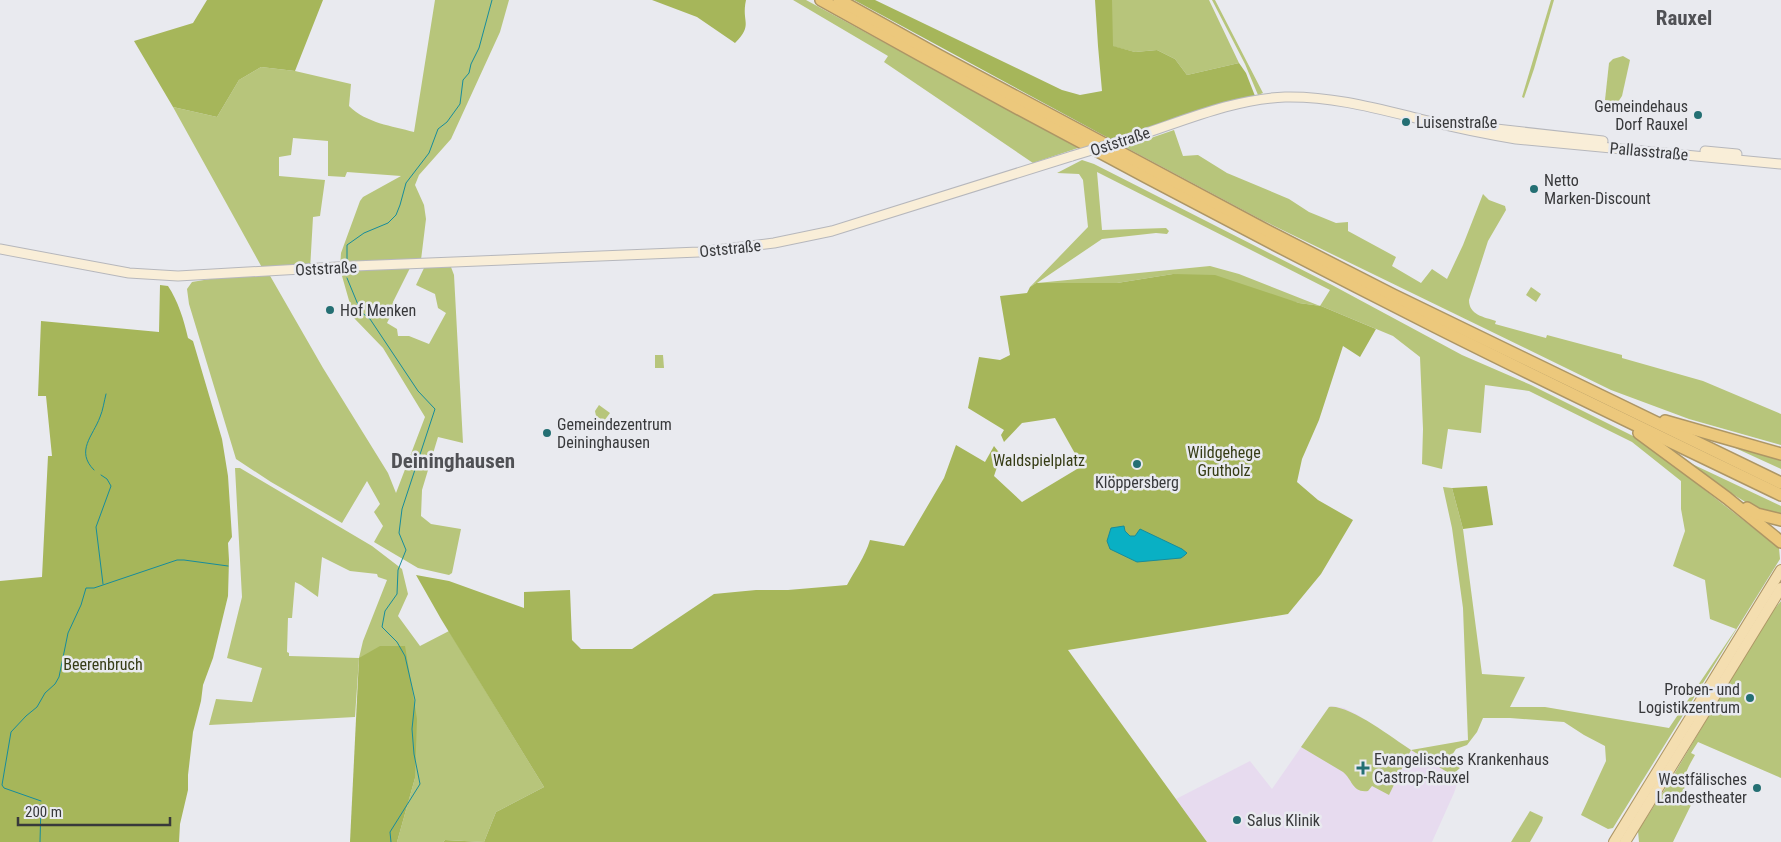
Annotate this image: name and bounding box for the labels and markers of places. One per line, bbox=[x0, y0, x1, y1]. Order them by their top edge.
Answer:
place label: Gemeindehaus Dorf Rauxel bbox=[1594, 97, 1688, 134]
marker: Gemeindehaus Dorf Rauxel bbox=[1692, 109, 1704, 121]
place label: Luisenstraße bbox=[1416, 113, 1497, 132]
marker: Luisenstraße bbox=[1400, 116, 1412, 128]
place label: Netto Marken-Discount bbox=[1544, 171, 1651, 208]
marker: Netto Marken-Discount bbox=[1528, 183, 1540, 195]
place label: Hof Menken bbox=[340, 301, 416, 320]
marker: Hof Menken bbox=[324, 304, 336, 316]
place label: Gemeindezentrum Deininghausen bbox=[557, 415, 672, 452]
marker: Gemeindezentrum Deininghausen bbox=[541, 427, 553, 439]
marker: Klöppersberg bbox=[1131, 458, 1143, 470]
place label: Klöppersberg bbox=[1095, 473, 1179, 492]
place label: Proben- und Logistikzentrum bbox=[1638, 680, 1740, 717]
marker: Proben- und Logistikzentrum bbox=[1744, 692, 1756, 704]
place label: Evangelisches Krankenhaus Castrop-Rauxel bbox=[1374, 750, 1549, 787]
marker: Evangelisches Krankenhaus Castrop-Rauxel bbox=[1356, 761, 1370, 775]
place label: Westfälisches Landestheater bbox=[1657, 770, 1747, 807]
marker: Westfälisches Landestheater bbox=[1751, 782, 1763, 794]
place label: Salus Klinik bbox=[1247, 811, 1321, 830]
marker: Salus Klinik bbox=[1231, 814, 1243, 826]

